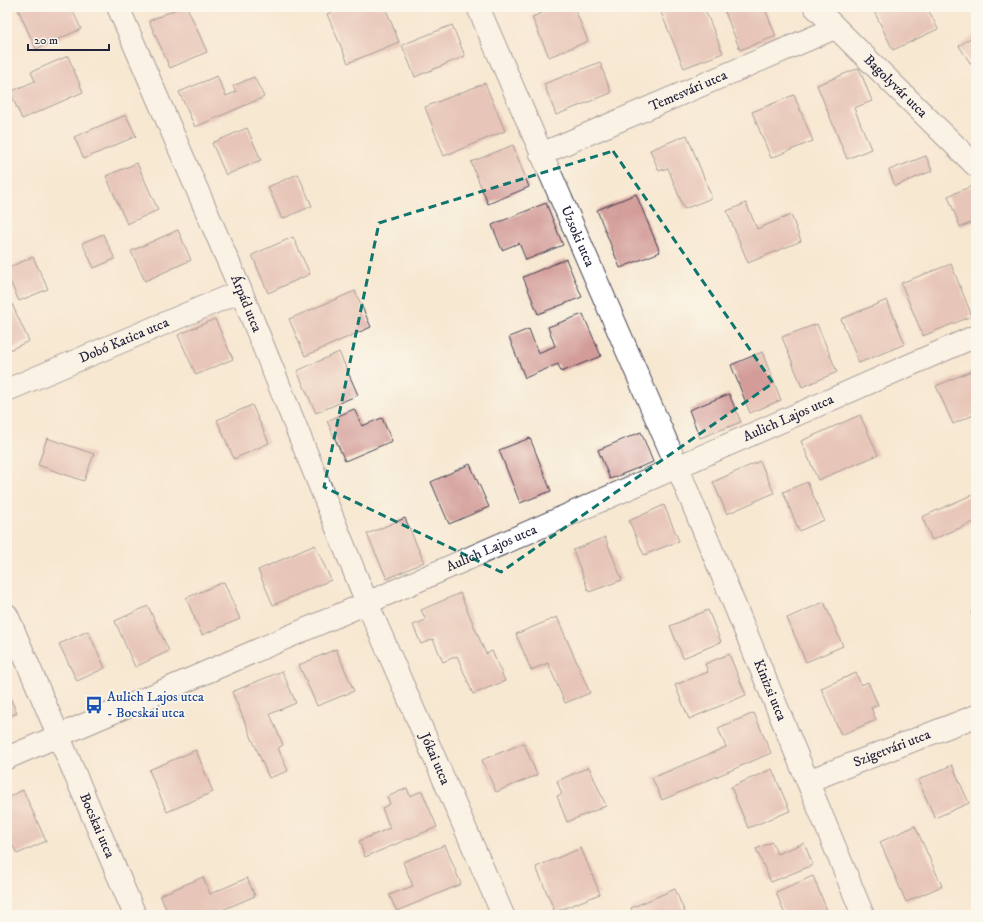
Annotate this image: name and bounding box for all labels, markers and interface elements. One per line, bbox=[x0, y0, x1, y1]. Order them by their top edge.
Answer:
scale bar bbox=[28, 26, 109, 52]
text: 20 m bbox=[34, 33, 58, 48]
street label: Bagolyvár utca bbox=[860, 51, 931, 122]
street label: Temesvári utca bbox=[646, 66, 730, 116]
street label: Uzsoki utca bbox=[556, 203, 599, 270]
street label: Árpád utca bbox=[226, 272, 266, 335]
street label: Dobó Katica utca bbox=[76, 314, 172, 367]
street label: Aulich Lajos utca bbox=[740, 391, 836, 446]
street label: Aulich Lajos utca bbox=[444, 521, 540, 576]
street label: Kinizsi utca bbox=[749, 657, 791, 724]
place label: Aulich Lajos utca - Bocskai utca bbox=[107, 688, 204, 722]
bus stop icon: Aulich Lajos utca - Bocskai utca bbox=[84, 695, 104, 715]
street label: Szigetvári utca bbox=[851, 725, 933, 772]
street label: Jókai utca bbox=[415, 728, 454, 788]
street label: Bocskai utca bbox=[75, 790, 119, 861]

